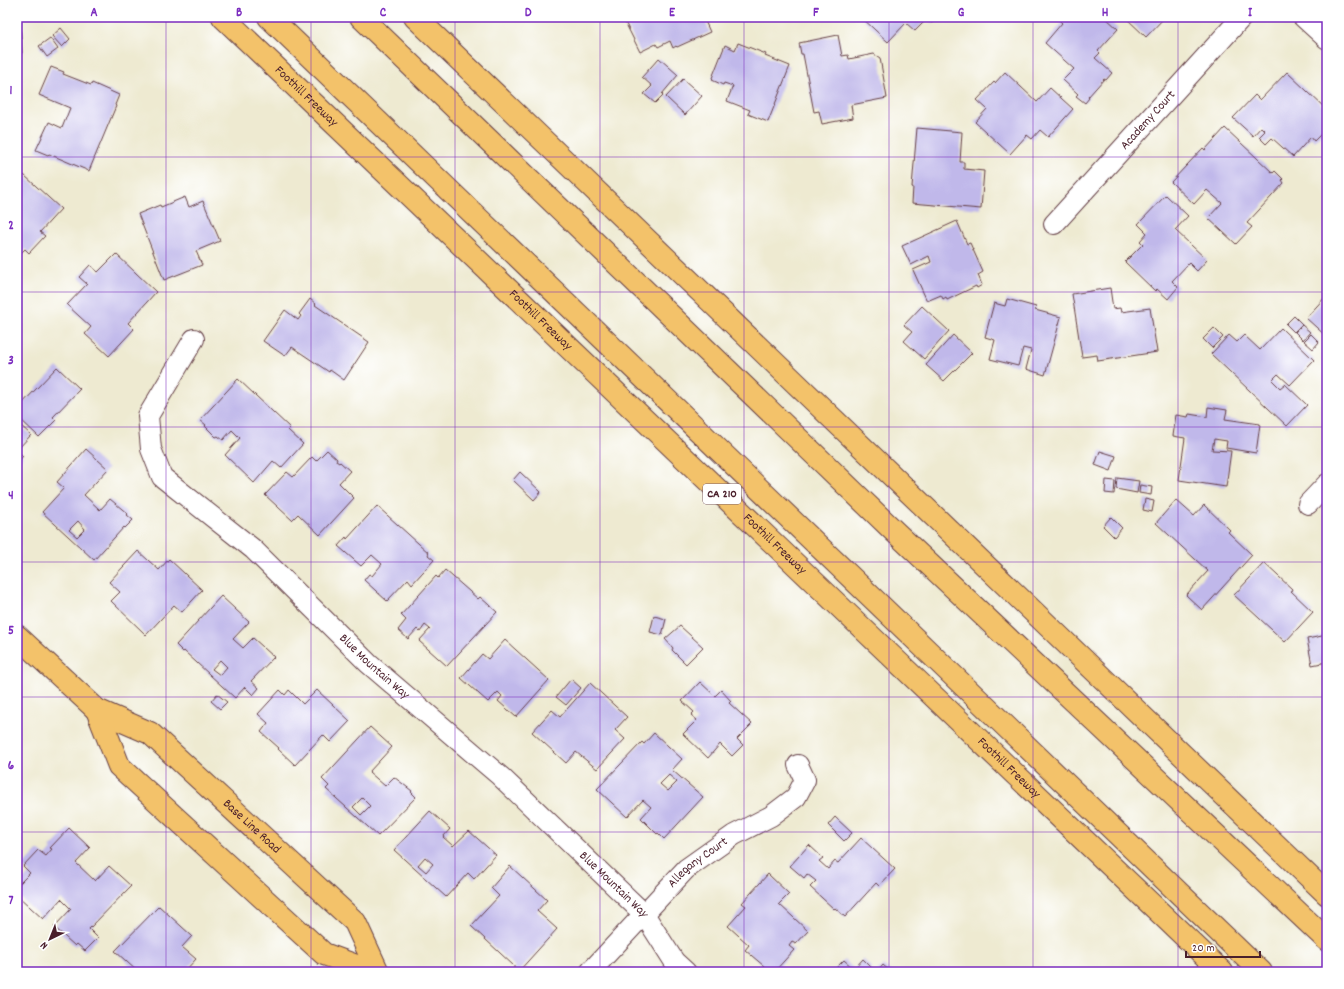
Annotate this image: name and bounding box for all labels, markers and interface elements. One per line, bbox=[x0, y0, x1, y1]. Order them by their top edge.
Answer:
text: A bbox=[90, 4, 98, 23]
text: B bbox=[236, 4, 242, 23]
text: C bbox=[380, 4, 387, 23]
text: D bbox=[525, 4, 532, 23]
text: E bbox=[669, 4, 676, 23]
text: F bbox=[813, 4, 819, 23]
text: G bbox=[958, 4, 965, 23]
text: H bbox=[1102, 4, 1109, 23]
text: I bbox=[1248, 4, 1253, 23]
street label: Foothill Freeway bbox=[270, 61, 343, 132]
text: 1 bbox=[10, 82, 13, 101]
street label: Academy Court bbox=[1116, 86, 1180, 154]
text: 2 bbox=[8, 217, 14, 236]
street label: Foothill Freeway bbox=[504, 285, 577, 356]
text: 3 bbox=[8, 352, 14, 371]
road number: CA 210 bbox=[703, 484, 741, 504]
text: 4 bbox=[8, 487, 14, 506]
street label: Foothill Freeway bbox=[738, 509, 811, 580]
text: 5 bbox=[8, 622, 14, 641]
street label: Blue Mountain Way bbox=[334, 630, 414, 705]
street label: Foothill Freeway bbox=[973, 733, 1045, 804]
text: 6 bbox=[8, 757, 15, 776]
street label: Base Line Road bbox=[218, 795, 285, 859]
street label: Allegany Court bbox=[663, 833, 732, 892]
street label: Blue Mountain Way bbox=[575, 847, 654, 922]
text: 7 bbox=[9, 892, 14, 911]
north arrow bbox=[30, 919, 70, 959]
scale bar bbox=[1186, 933, 1260, 959]
text: N bbox=[37, 937, 52, 953]
text: 20 m bbox=[1192, 940, 1215, 957]

